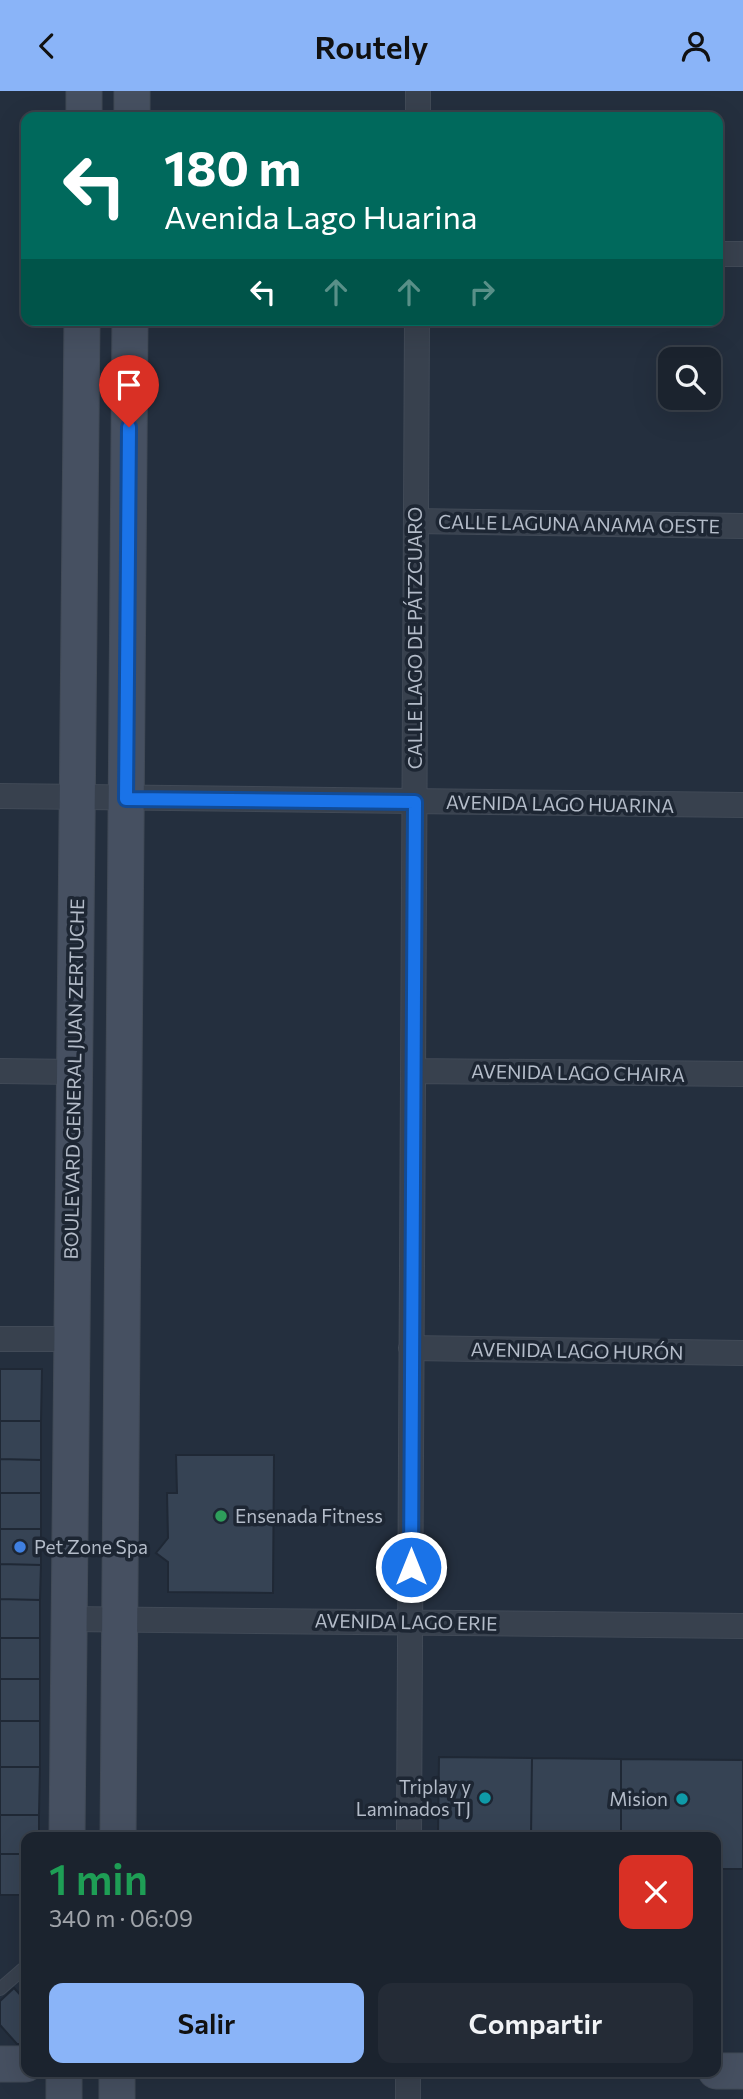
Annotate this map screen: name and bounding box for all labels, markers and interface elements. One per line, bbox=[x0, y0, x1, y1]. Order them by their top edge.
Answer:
text: Routely bbox=[315, 26, 428, 66]
icon: back bbox=[28, 27, 66, 65]
icon: person bbox=[677, 27, 715, 65]
text: 180 m bbox=[164, 136, 301, 196]
icon: left bbox=[49, 140, 140, 231]
text: Avenida Lago Huarina bbox=[164, 196, 478, 236]
icon: left bbox=[244, 273, 282, 311]
icon: ahead bbox=[317, 273, 355, 311]
icon: ahead bbox=[390, 273, 428, 311]
icon: right bbox=[463, 273, 501, 311]
map controls bbox=[658, 347, 721, 410]
button: search bbox=[658, 347, 721, 410]
pin bbox=[99, 355, 159, 427]
icon: arrive bbox=[110, 366, 148, 404]
street label: CALLE LAGO DE PÁTZCUARO bbox=[403, 507, 426, 769]
street label: CALLE LAGUNA ANAMA OESTE bbox=[438, 510, 720, 537]
street label: AVENIDA LAGO HUARINA bbox=[446, 790, 674, 817]
street label: BOULEVARD GENERAL JUAN ZERTUCHE bbox=[59, 898, 88, 1260]
street label: AVENIDA LAGO CHAIRA bbox=[471, 1059, 685, 1086]
street label: AVENIDA LAGO HURÓN bbox=[470, 1336, 684, 1364]
place label: Ensenada Fitness bbox=[235, 1504, 383, 1527]
marker: Ensenada Fitness bbox=[213, 1508, 229, 1524]
position arrow bbox=[374, 1530, 448, 1604]
place label: Pet Zone Spa bbox=[34, 1535, 148, 1558]
marker: Pet Zone Spa bbox=[12, 1539, 28, 1555]
street label: AVENIDA LAGO ERIE bbox=[314, 1608, 498, 1635]
place label: Triplay y Laminados TJ bbox=[356, 1775, 471, 1820]
place label: Mision bbox=[609, 1787, 668, 1810]
marker: Triplay y Laminados TJ bbox=[477, 1790, 493, 1806]
marker: Mision bbox=[674, 1791, 690, 1807]
text: 1 min bbox=[49, 1852, 148, 1904]
button: close bbox=[619, 1855, 693, 1929]
text: 340 m · 06:09 bbox=[49, 1904, 193, 1932]
button: Salir bbox=[49, 1983, 364, 2063]
button: Compartir bbox=[378, 1983, 693, 2063]

